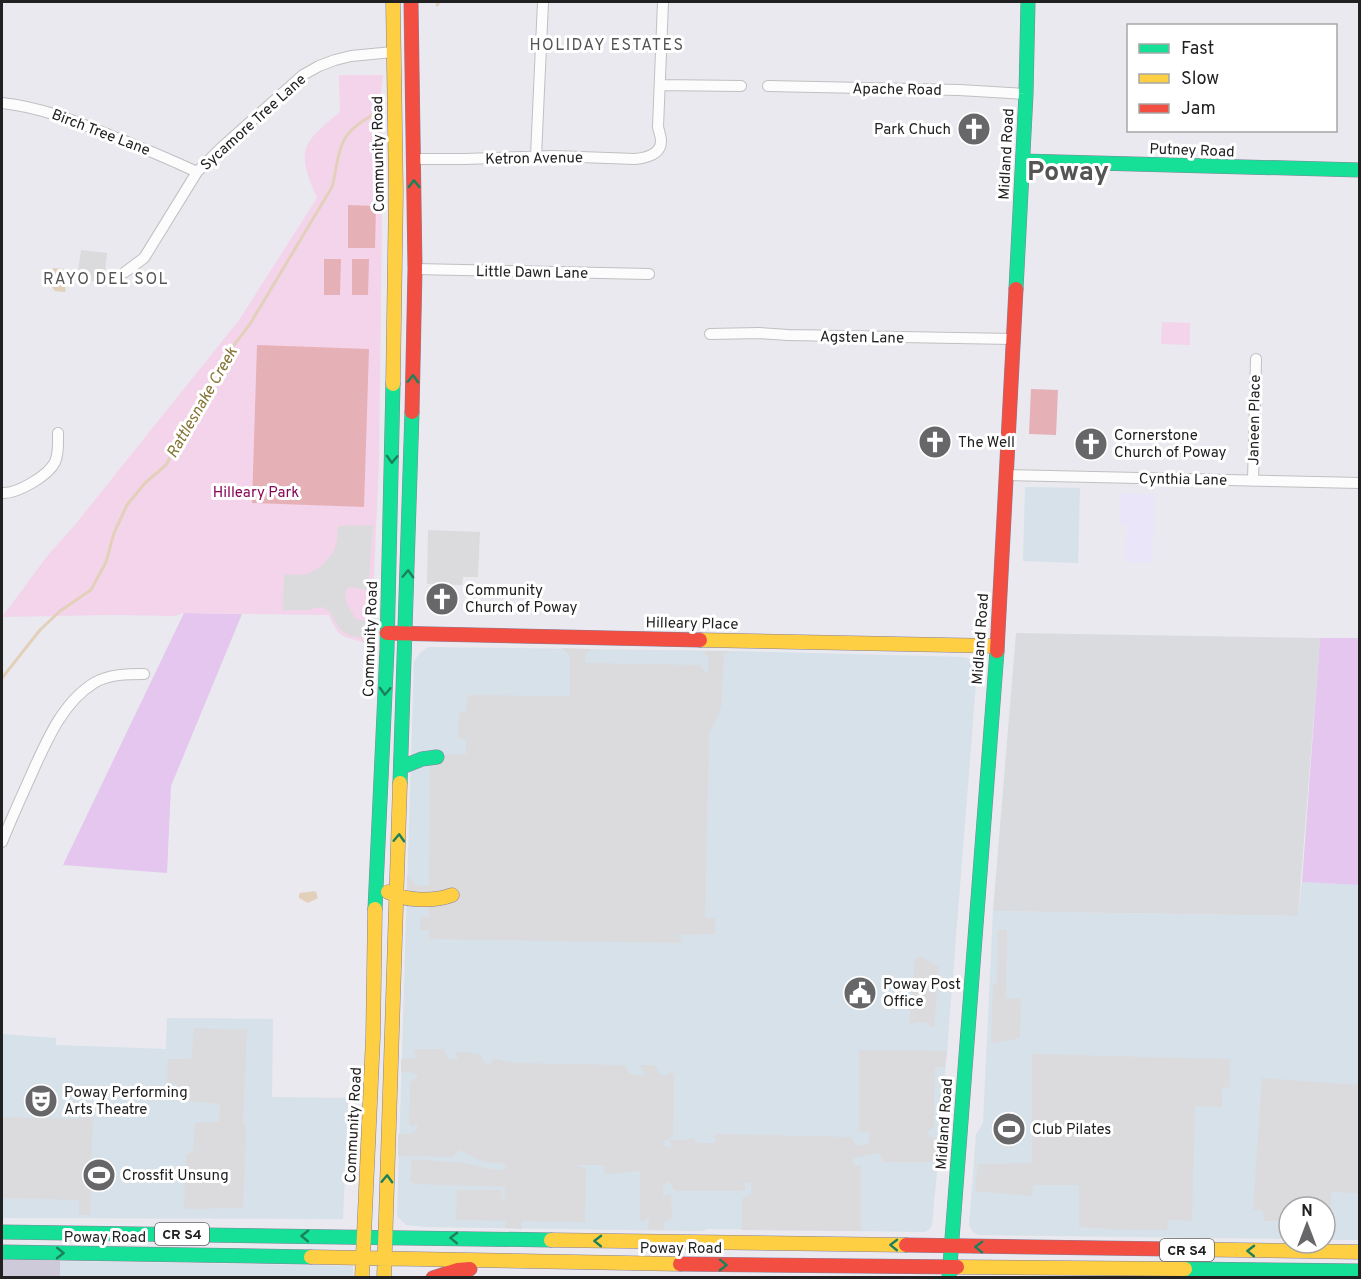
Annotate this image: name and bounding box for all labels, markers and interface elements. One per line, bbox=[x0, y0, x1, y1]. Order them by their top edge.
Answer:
legend bbox=[1127, 24, 1337, 132]
district label: HOLIDAY ESTATES bbox=[529, 36, 685, 56]
text: Fast bbox=[1181, 38, 1214, 61]
text: Slow bbox=[1181, 68, 1219, 91]
street label: Sycamore Tree Lane bbox=[197, 71, 311, 176]
street label: Apache Road bbox=[852, 80, 942, 101]
street label: Community Road bbox=[369, 96, 390, 212]
text: Jam bbox=[1181, 98, 1216, 121]
street label: Birch Tree Lane bbox=[48, 106, 152, 161]
street label: Midland Road bbox=[996, 108, 1019, 200]
church icon: Park Chuch bbox=[956, 111, 992, 147]
place label: Park Chuch bbox=[874, 121, 951, 140]
street label: Putney Road bbox=[1149, 141, 1235, 162]
street label: Ketron Avenue bbox=[485, 149, 583, 170]
district label: Poway bbox=[1027, 156, 1109, 190]
one-way arrow bbox=[408, 180, 420, 189]
street label: Little Dawn Lane bbox=[476, 263, 588, 284]
district label: RAYO DEL SOL bbox=[43, 270, 169, 290]
street label: Agsten Lane bbox=[820, 328, 904, 349]
water label: Rattlesnake Creek bbox=[163, 343, 243, 462]
one-way arrow bbox=[407, 375, 419, 384]
street label: Janeen Place bbox=[1245, 375, 1266, 466]
church icon: The Well bbox=[917, 424, 953, 460]
church icon: Cornerstone Church of Poway bbox=[1073, 426, 1109, 462]
place label: Cornerstone Church of Poway bbox=[1114, 427, 1227, 463]
place label: The Well bbox=[958, 434, 1015, 453]
one-way arrow bbox=[386, 454, 398, 463]
street label: Cynthia Lane bbox=[1139, 470, 1227, 491]
park label: Hilleary Park bbox=[213, 484, 299, 503]
one-way arrow bbox=[401, 570, 414, 579]
street label: Community Road bbox=[360, 581, 383, 697]
church icon: Community Church of Poway bbox=[424, 581, 460, 617]
place label: Community Church of Poway bbox=[465, 582, 578, 618]
street label: Midland Road bbox=[969, 593, 994, 685]
street label: Hilleary Place bbox=[645, 614, 739, 635]
one-way arrow bbox=[378, 686, 391, 695]
one-way arrow bbox=[393, 834, 406, 843]
public building icon: Poway Post Office bbox=[842, 975, 878, 1011]
place label: Poway Post Office bbox=[883, 976, 961, 1012]
street label: Community Road bbox=[342, 1067, 367, 1184]
street label: Midland Road bbox=[933, 1078, 958, 1170]
theatre icon: Poway Performing Arts Theatre bbox=[23, 1083, 59, 1119]
place label: Poway Performing Arts Theatre bbox=[64, 1084, 188, 1120]
sports icon: Club Pilates bbox=[991, 1111, 1027, 1147]
place label: Club Pilates bbox=[1032, 1121, 1111, 1140]
sports icon: Crossfit Unsung bbox=[81, 1157, 117, 1193]
place label: Crossfit Unsung bbox=[122, 1167, 229, 1186]
one-way arrow bbox=[381, 1174, 393, 1183]
north arrow bbox=[1277, 1195, 1337, 1255]
text: N bbox=[1301, 1202, 1313, 1222]
road number: CR S4 bbox=[155, 1223, 209, 1245]
street label: Poway Road bbox=[64, 1229, 146, 1248]
one-way arrow bbox=[300, 1230, 309, 1242]
one-way arrow bbox=[450, 1232, 459, 1245]
one-way arrow bbox=[593, 1235, 602, 1247]
one-way arrow bbox=[889, 1239, 898, 1251]
road number: CR S4 bbox=[1160, 1239, 1214, 1261]
street label: Poway Road bbox=[640, 1240, 722, 1259]
one-way arrow bbox=[974, 1241, 983, 1253]
one-way arrow bbox=[1247, 1245, 1256, 1257]
one-way arrow bbox=[55, 1247, 64, 1259]
one-way arrow bbox=[718, 1259, 727, 1271]

